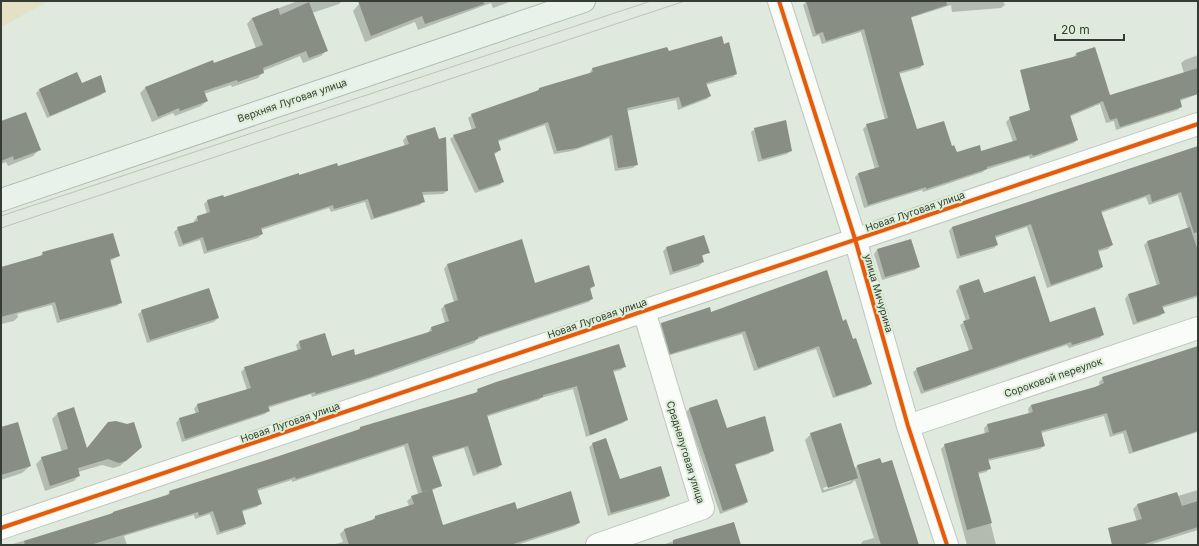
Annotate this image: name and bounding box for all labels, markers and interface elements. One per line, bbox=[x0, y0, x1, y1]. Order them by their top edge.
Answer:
scale bar bbox=[1055, 16, 1124, 42]
text: 20 m bbox=[1061, 22, 1090, 37]
street label: Верхняя Луговая улица bbox=[236, 76, 348, 124]
street label: Новая Луговая улица bbox=[864, 188, 966, 234]
street label: улица Мичурина bbox=[862, 252, 896, 334]
street label: Новая Луговая улица bbox=[546, 295, 648, 341]
street label: Сороковой переулок bbox=[1002, 354, 1104, 399]
street label: Новая Луговая улица bbox=[239, 399, 341, 445]
street label: Среднелуговая улица bbox=[665, 399, 707, 505]

